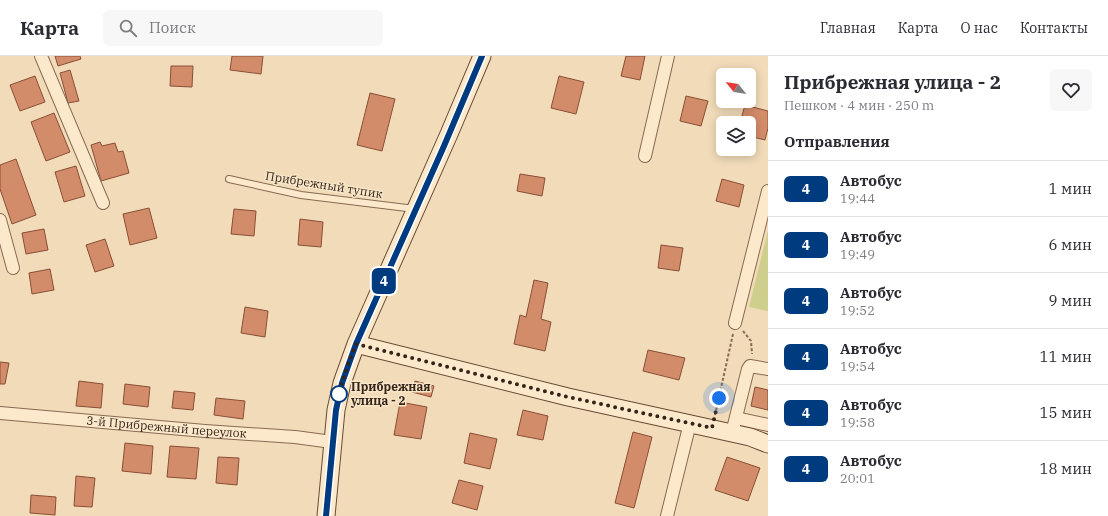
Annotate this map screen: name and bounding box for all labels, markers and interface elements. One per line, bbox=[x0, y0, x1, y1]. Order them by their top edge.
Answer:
search box bbox=[103, 10, 383, 46]
text: Карта bbox=[20, 16, 79, 40]
icon: search bbox=[117, 17, 139, 39]
text: Поиск bbox=[149, 18, 196, 37]
text: Главная bbox=[820, 19, 876, 37]
text: Карта bbox=[898, 19, 939, 37]
text: О нас bbox=[961, 19, 998, 37]
text: Контакты bbox=[1020, 19, 1088, 37]
north arrow bbox=[716, 68, 756, 108]
map controls bbox=[716, 68, 756, 156]
button: heart bbox=[1050, 69, 1092, 111]
text: Прибрежная улица - 2 bbox=[784, 70, 1001, 94]
text: Пешком · 4 мин · 250 m bbox=[784, 97, 934, 114]
button: layers bbox=[716, 116, 756, 156]
text: Отправления bbox=[784, 132, 890, 151]
street label: Прибрежный тупик bbox=[264, 168, 384, 201]
text: Автобус bbox=[840, 171, 902, 190]
text: 1 мин bbox=[1048, 179, 1092, 198]
text: 4 bbox=[802, 180, 810, 198]
text: 19:44 bbox=[840, 190, 875, 207]
text: Автобус bbox=[840, 227, 902, 246]
text: 6 мин bbox=[1048, 235, 1092, 254]
text: 4 bbox=[802, 236, 810, 254]
text: 19:49 bbox=[840, 246, 875, 263]
line badge: 4 bbox=[371, 268, 397, 294]
text: 4 bbox=[380, 272, 388, 290]
text: Автобус bbox=[840, 283, 902, 302]
text: 9 мин bbox=[1048, 291, 1092, 310]
text: 4 bbox=[802, 292, 810, 310]
text: 19:52 bbox=[840, 302, 875, 319]
text: Автобус bbox=[840, 339, 902, 358]
text: 11 мин bbox=[1039, 347, 1092, 366]
text: 4 bbox=[802, 348, 810, 366]
text: 19:54 bbox=[840, 358, 875, 375]
place label: Прибрежная улица - 2 bbox=[350, 379, 431, 408]
marker: Прибрежная улица - 2 bbox=[330, 385, 348, 403]
your location bbox=[709, 388, 729, 408]
text: Автобус bbox=[840, 395, 902, 414]
text: 15 мин bbox=[1039, 403, 1092, 422]
text: 4 bbox=[802, 404, 810, 422]
street label: 3-й Прибрежный переулок bbox=[86, 413, 247, 441]
text: 19:58 bbox=[840, 414, 875, 431]
text: Автобус bbox=[840, 451, 902, 470]
text: 18 мин bbox=[1039, 459, 1092, 478]
text: 4 bbox=[802, 460, 810, 478]
text: 20:01 bbox=[840, 470, 875, 487]

